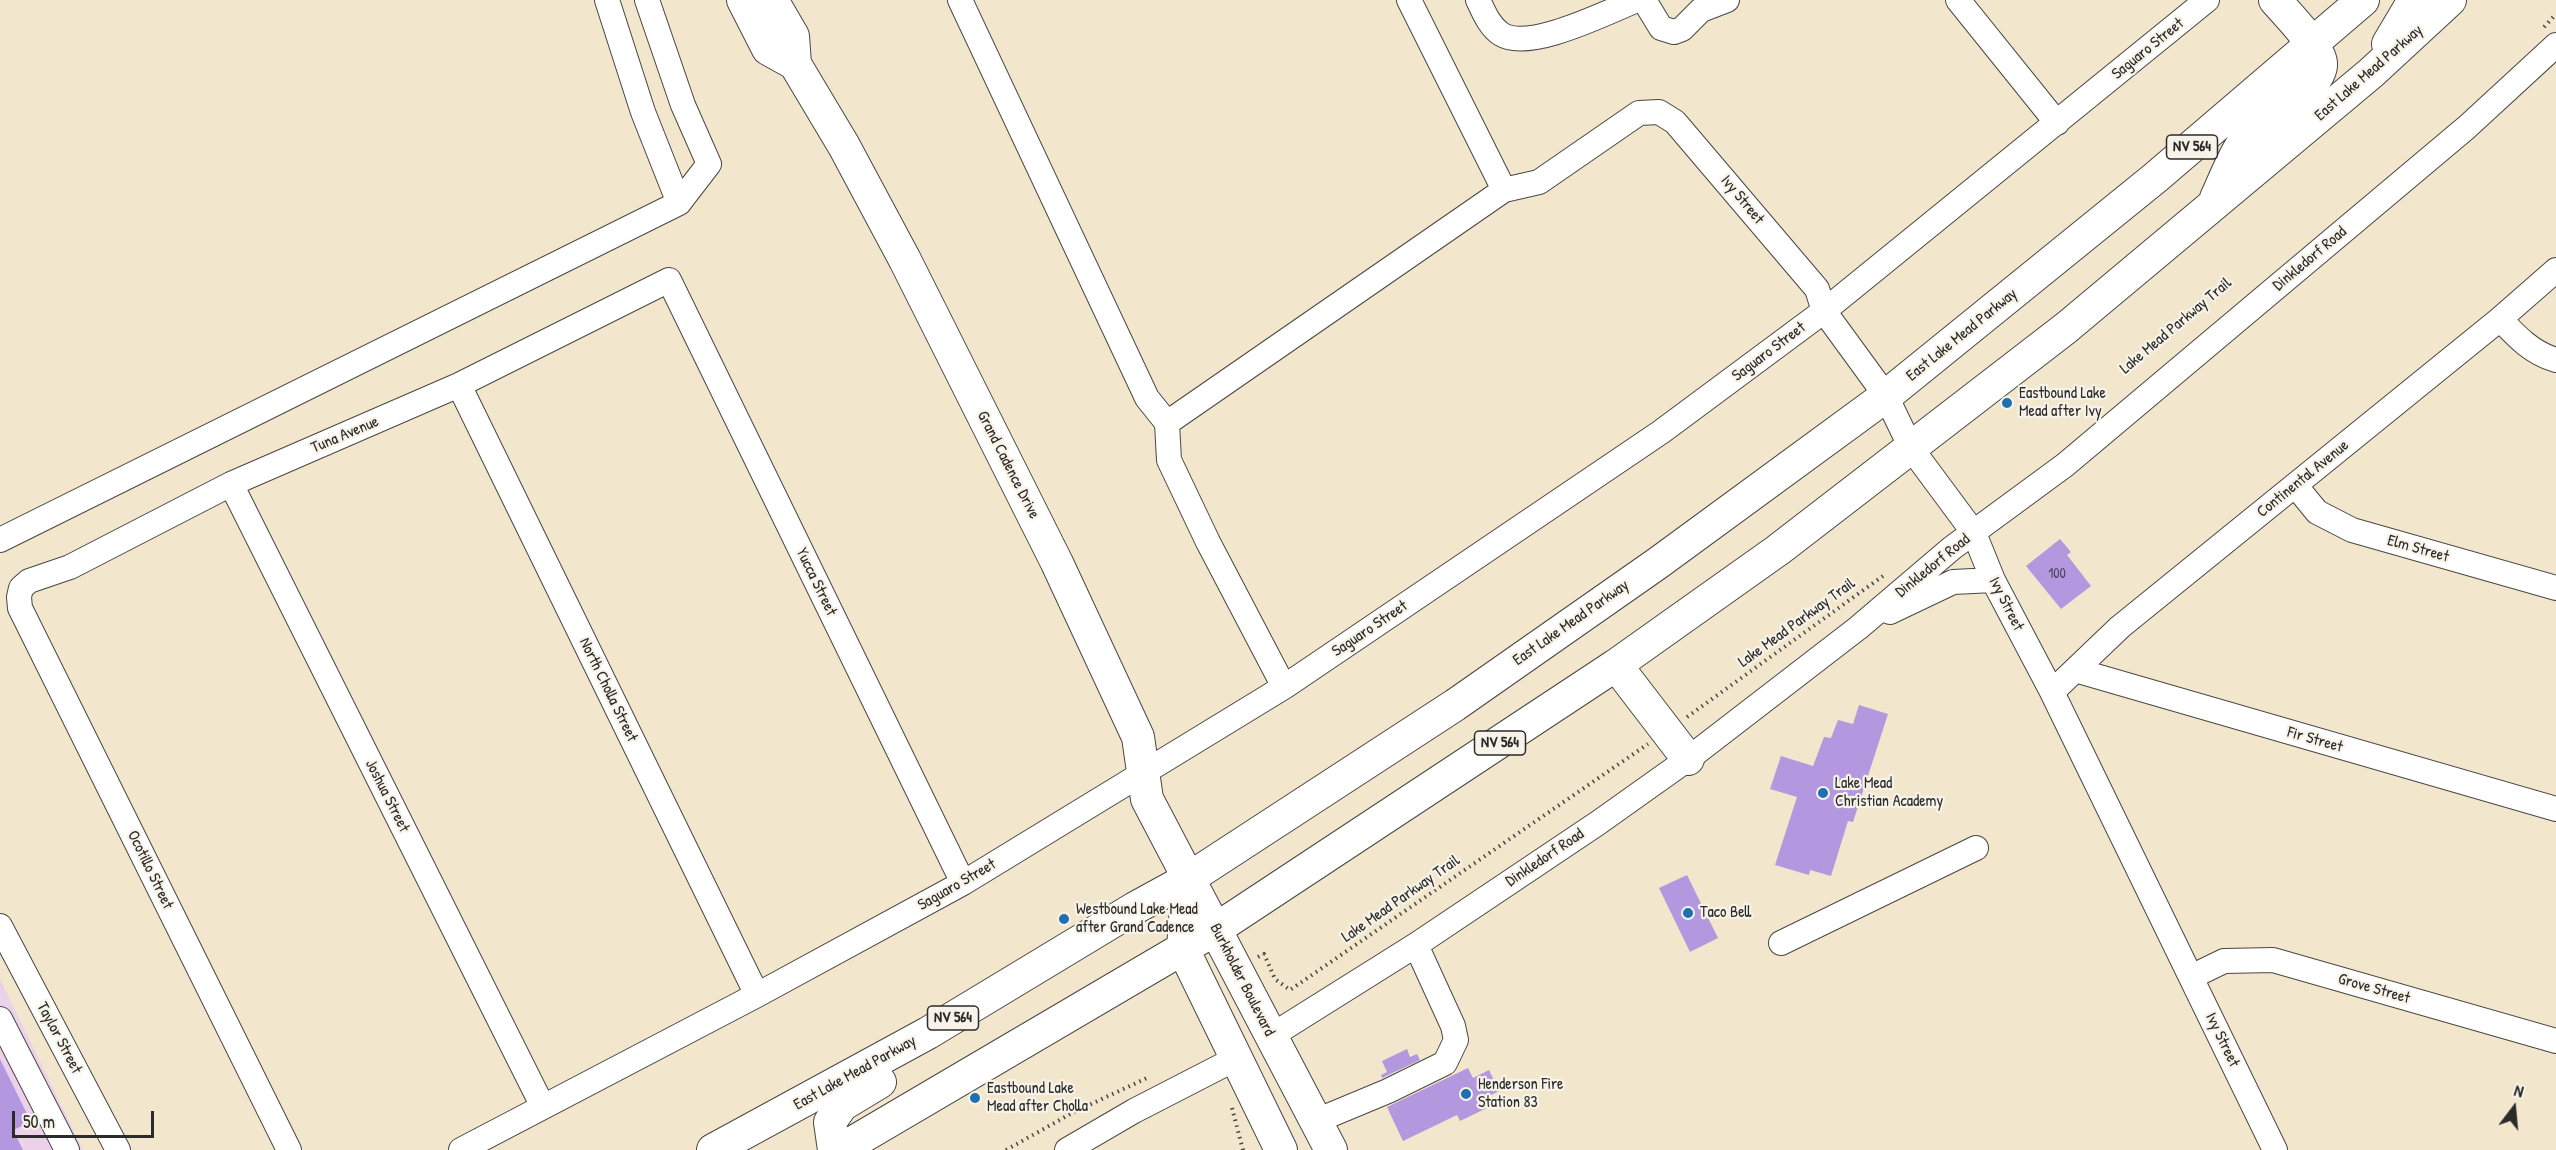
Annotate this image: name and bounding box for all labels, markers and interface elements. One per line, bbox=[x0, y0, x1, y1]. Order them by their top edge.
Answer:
street label: Saguaro Street bbox=[2108, 14, 2188, 84]
street label: East Lake Mead Parkway bbox=[2311, 21, 2427, 125]
road number: NV 564 bbox=[2166, 135, 2218, 159]
street label: Ivy Street bbox=[1716, 172, 1768, 228]
street label: Dinkledorf Road bbox=[2269, 223, 2351, 295]
street label: Lake Mead Parkway Trail bbox=[2116, 274, 2236, 378]
street label: East Lake Mead Parkway bbox=[1903, 284, 2021, 386]
street label: Saguaro Street bbox=[1729, 318, 1809, 386]
place label: Eastbound Lake Mead after Ivy bbox=[2019, 384, 2106, 422]
marker: Eastbound Lake Mead after Ivy bbox=[2000, 396, 2014, 410]
street label: Grand Cadence Drive bbox=[973, 408, 1043, 522]
street label: Tuna Avenue bbox=[308, 412, 382, 458]
street label: Continental Avenue bbox=[2253, 436, 2353, 522]
street label: Dinkledorf Road bbox=[1892, 530, 1974, 602]
street label: Elm Street bbox=[2385, 531, 2451, 567]
street label: Yucca Street bbox=[791, 545, 841, 619]
house number: 100 bbox=[2048, 566, 2066, 582]
street label: Lake Mead Parkway Trail bbox=[1735, 574, 1859, 672]
street label: Ivy Street bbox=[1984, 574, 2028, 634]
street label: East Lake Mead Parkway bbox=[1509, 576, 1633, 670]
street label: Saguaro Street bbox=[1329, 597, 1411, 661]
street label: North Cholla Street bbox=[575, 635, 641, 745]
street label: Fir Street bbox=[2285, 723, 2345, 757]
road number: NV 564 bbox=[1474, 731, 1526, 755]
street label: Joshua Street bbox=[361, 757, 413, 835]
place label: Lake Mead Christian Academy bbox=[1835, 774, 1943, 812]
marker: Lake Mead Christian Academy bbox=[1816, 786, 1830, 800]
street label: Dinkledorf Road bbox=[1502, 825, 1588, 891]
street label: Ocotillo Street bbox=[123, 828, 177, 912]
street label: Lake Mead Parkway Trail bbox=[1338, 851, 1464, 947]
street label: Saguaro Street bbox=[915, 855, 999, 915]
place label: Westbound Lake Mead after Grand Cadence bbox=[1076, 900, 1198, 938]
place label: Taco Bell bbox=[1700, 903, 1751, 923]
marker: Taco Bell bbox=[1681, 906, 1695, 920]
marker: Westbound Lake Mead after Grand Cadence bbox=[1057, 912, 1071, 926]
street label: Burkholder Boulevard bbox=[1205, 920, 1279, 1040]
street label: Grove Street bbox=[2336, 970, 2412, 1008]
street label: Taylor Street bbox=[32, 999, 86, 1077]
road number: NV 564 bbox=[928, 1006, 978, 1030]
street label: Ivy Street bbox=[2201, 1010, 2243, 1070]
street label: East Lake Mead Parkway bbox=[790, 1031, 920, 1115]
place label: Henderson Fire Station 83 bbox=[1478, 1075, 1563, 1113]
north arrow bbox=[2484, 1078, 2544, 1138]
place label: Eastbound Lake Mead after Cholla bbox=[987, 1079, 1088, 1117]
text: N bbox=[2512, 1079, 2526, 1102]
marker: Henderson Fire Station 83 bbox=[1459, 1087, 1473, 1101]
marker: Eastbound Lake Mead after Cholla bbox=[968, 1091, 982, 1105]
scale bar bbox=[15, 1099, 158, 1137]
text: 50 m bbox=[23, 1109, 55, 1134]

